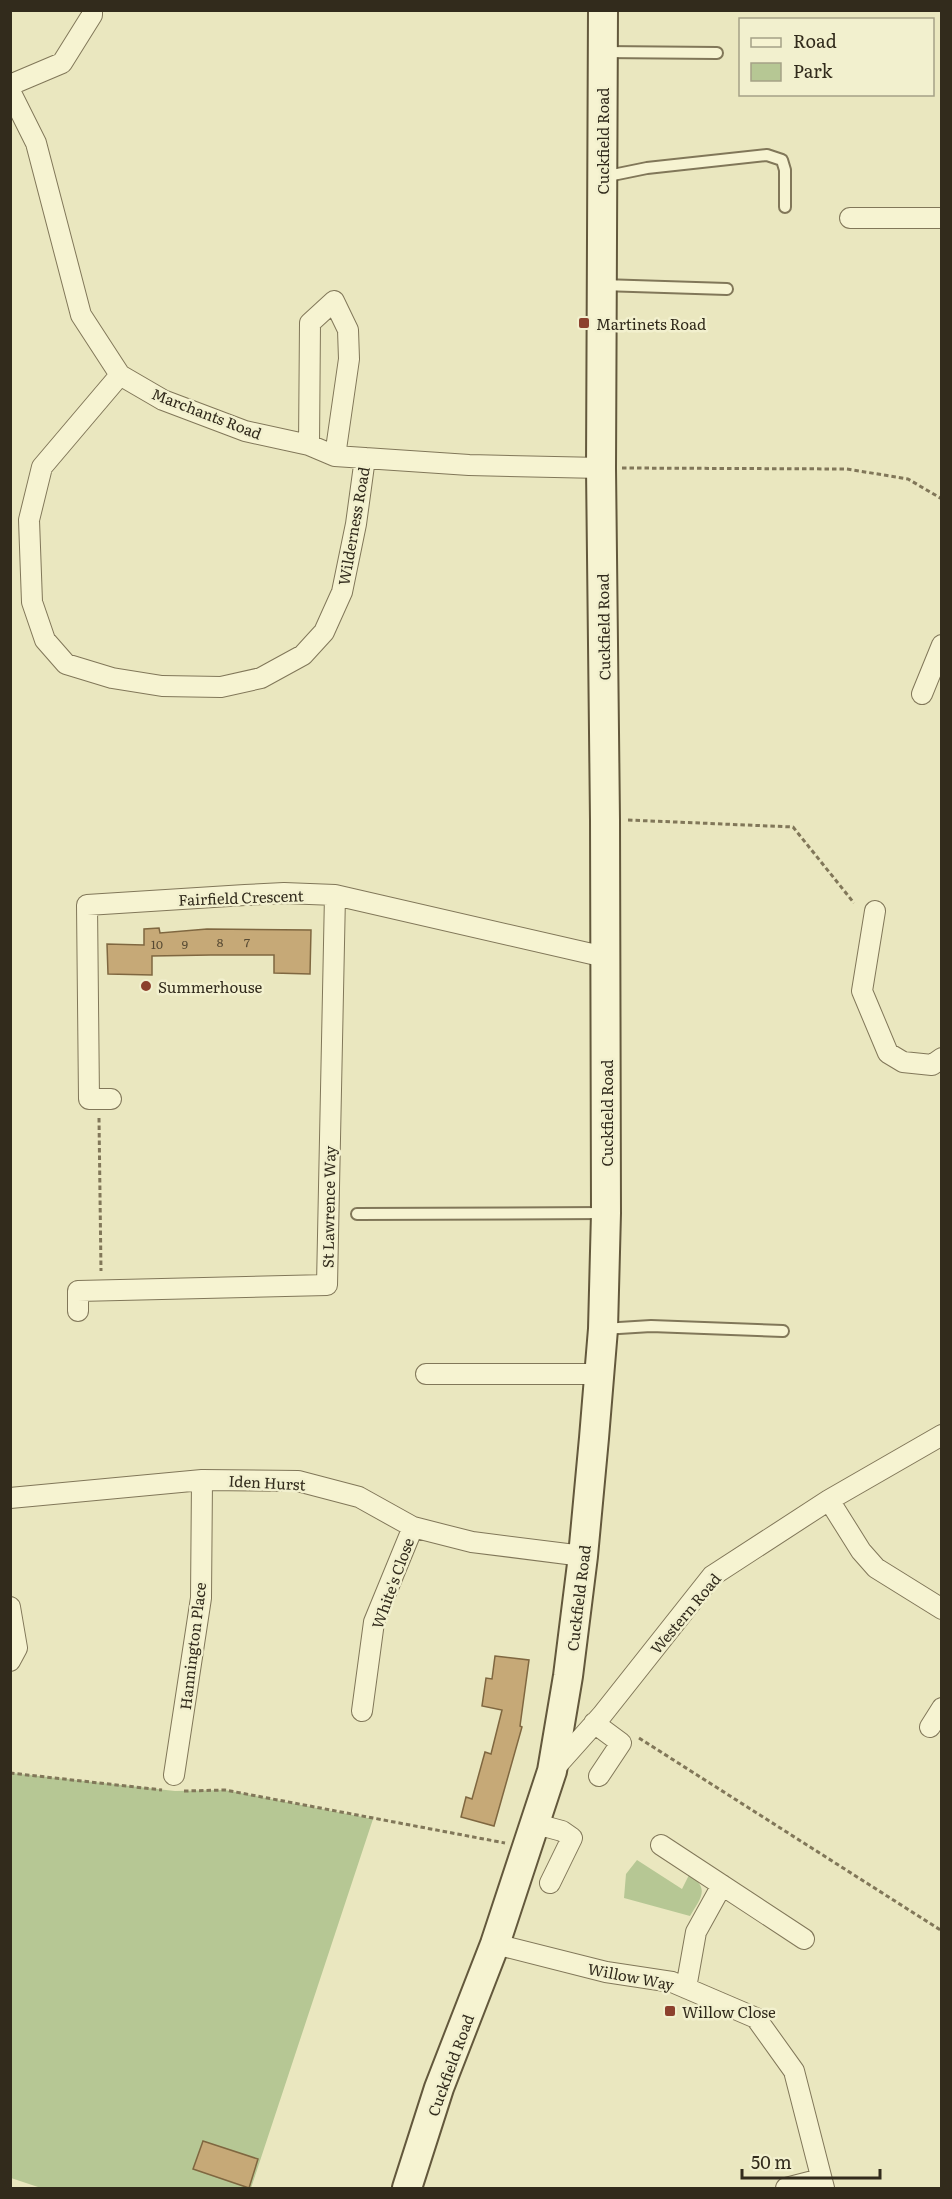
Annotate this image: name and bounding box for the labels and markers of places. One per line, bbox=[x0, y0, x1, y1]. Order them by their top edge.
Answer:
place label: Martinets Road bbox=[596, 312, 706, 335]
marker: Martinets Road bbox=[577, 316, 591, 330]
place label: Summerhouse bbox=[158, 975, 262, 998]
marker: Summerhouse bbox=[139, 979, 153, 993]
place label: Willow Close bbox=[682, 2000, 776, 2023]
marker: Willow Close bbox=[663, 2004, 677, 2018]

